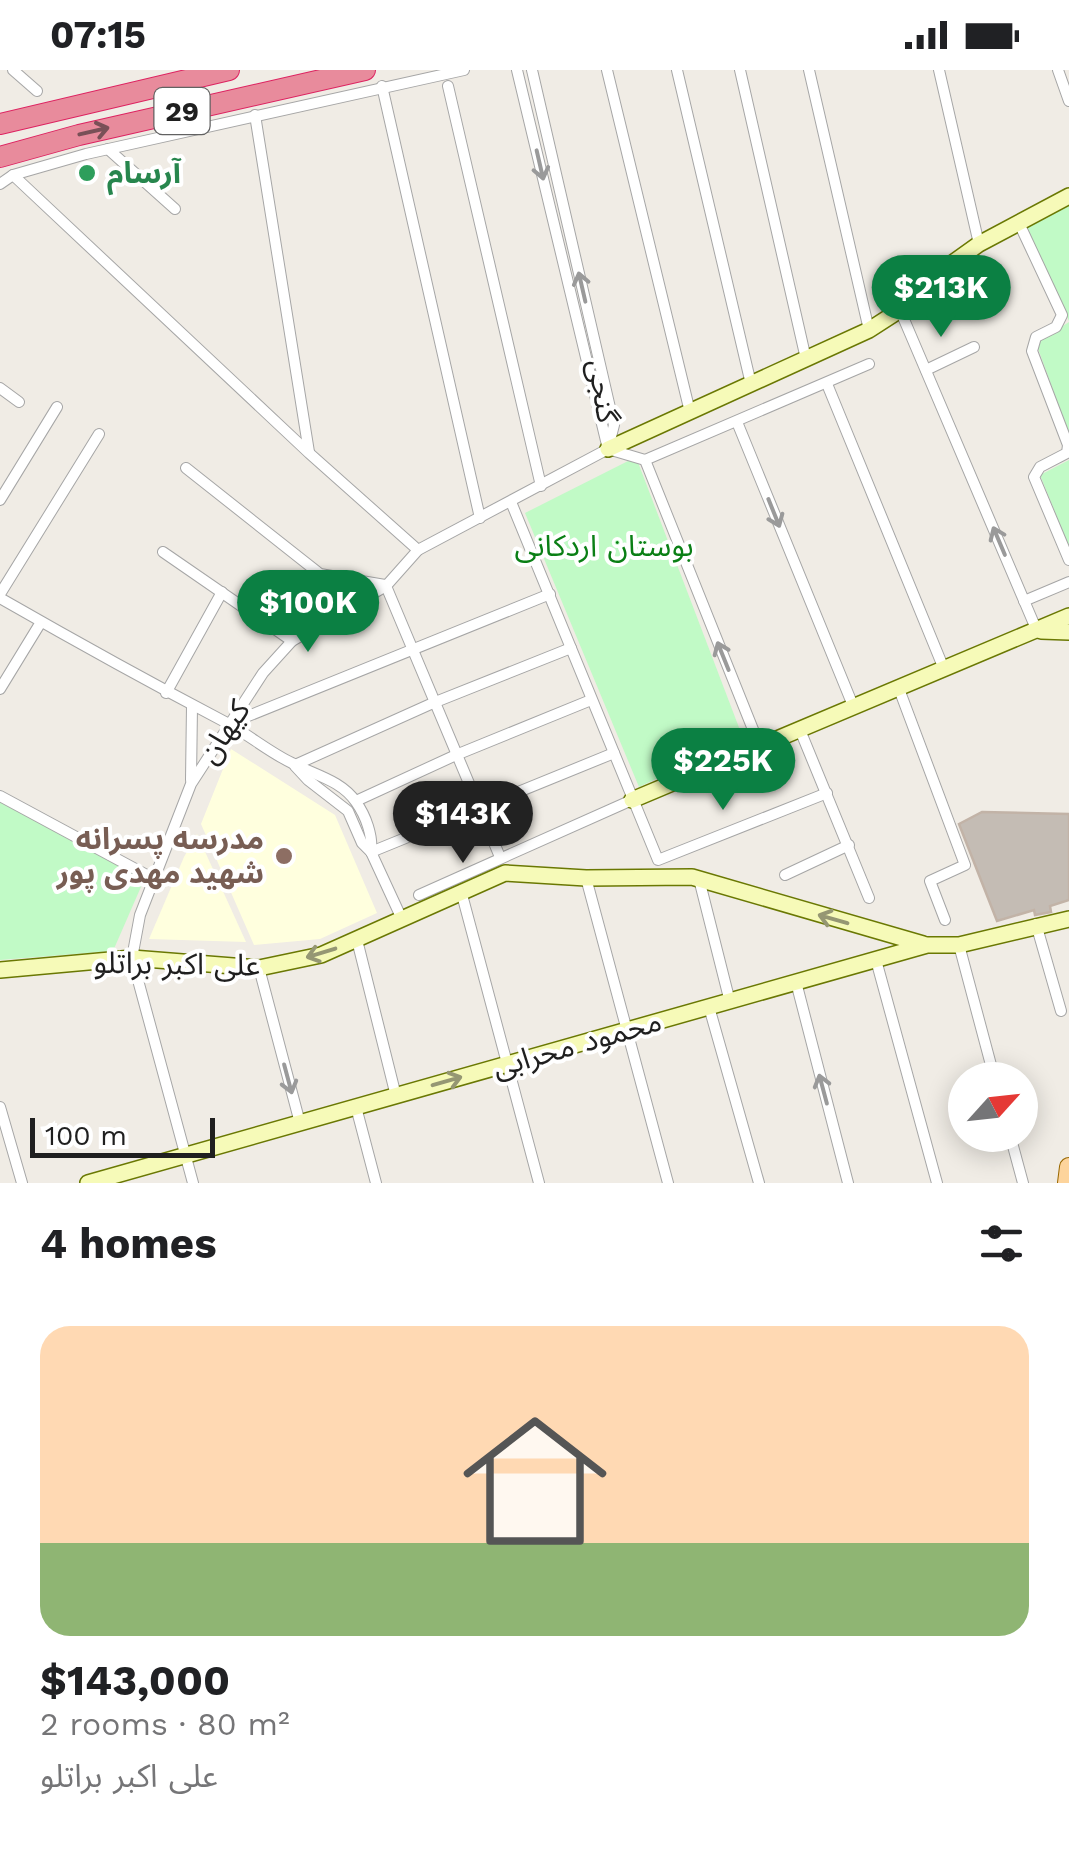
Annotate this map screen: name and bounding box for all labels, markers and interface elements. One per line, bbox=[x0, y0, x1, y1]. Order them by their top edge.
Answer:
text: 07:15 bbox=[50, 13, 146, 57]
road number: 29 bbox=[154, 88, 210, 134]
one-way arrow bbox=[77, 121, 109, 139]
one-way arrow bbox=[532, 148, 550, 180]
place label: آرسام bbox=[107, 155, 182, 196]
marker: آرسام bbox=[76, 162, 98, 184]
pin: $213K bbox=[871, 255, 1011, 340]
text: $213K bbox=[894, 268, 988, 306]
one-way arrow bbox=[572, 271, 590, 303]
street label: گنجی bbox=[581, 357, 626, 426]
one-way arrow bbox=[766, 497, 784, 527]
one-way arrow bbox=[989, 526, 1007, 557]
park label: بوستان اردکانی bbox=[514, 528, 694, 563]
pin: $100K bbox=[238, 570, 378, 655]
text: $100K bbox=[259, 583, 357, 621]
one-way arrow bbox=[713, 642, 731, 672]
street label: کیهان bbox=[190, 693, 257, 770]
pin: $225K bbox=[653, 728, 793, 813]
text: $225K bbox=[673, 741, 773, 779]
pin: $143K bbox=[393, 781, 533, 866]
text: $143K bbox=[415, 794, 511, 832]
place label: مدرسه پسرانه شهید مهدی پور bbox=[55, 821, 264, 893]
marker: مدرسه پسرانه شهید مهدی پور bbox=[273, 845, 295, 867]
one-way arrow bbox=[818, 909, 849, 927]
street label: علی اکبر براتلو bbox=[93, 945, 261, 982]
one-way arrow bbox=[306, 945, 337, 963]
street label: محمود محرابی bbox=[488, 1003, 665, 1084]
north arrow bbox=[948, 1062, 1038, 1152]
map controls bbox=[948, 1062, 1038, 1152]
one-way arrow bbox=[280, 1063, 299, 1094]
one-way arrow bbox=[431, 1071, 462, 1089]
one-way arrow bbox=[813, 1074, 832, 1105]
scale bar bbox=[30, 1113, 215, 1158]
text: 100 m bbox=[45, 1119, 127, 1152]
icon: filters bbox=[974, 1216, 1029, 1271]
text: 4 homes bbox=[40, 1219, 217, 1268]
icon: home bbox=[445, 1391, 625, 1571]
text: $143,000 bbox=[40, 1656, 230, 1705]
text: 2 rooms · 80 m² bbox=[40, 1705, 290, 1743]
text: علی اکبر براتلو bbox=[40, 1757, 218, 1795]

